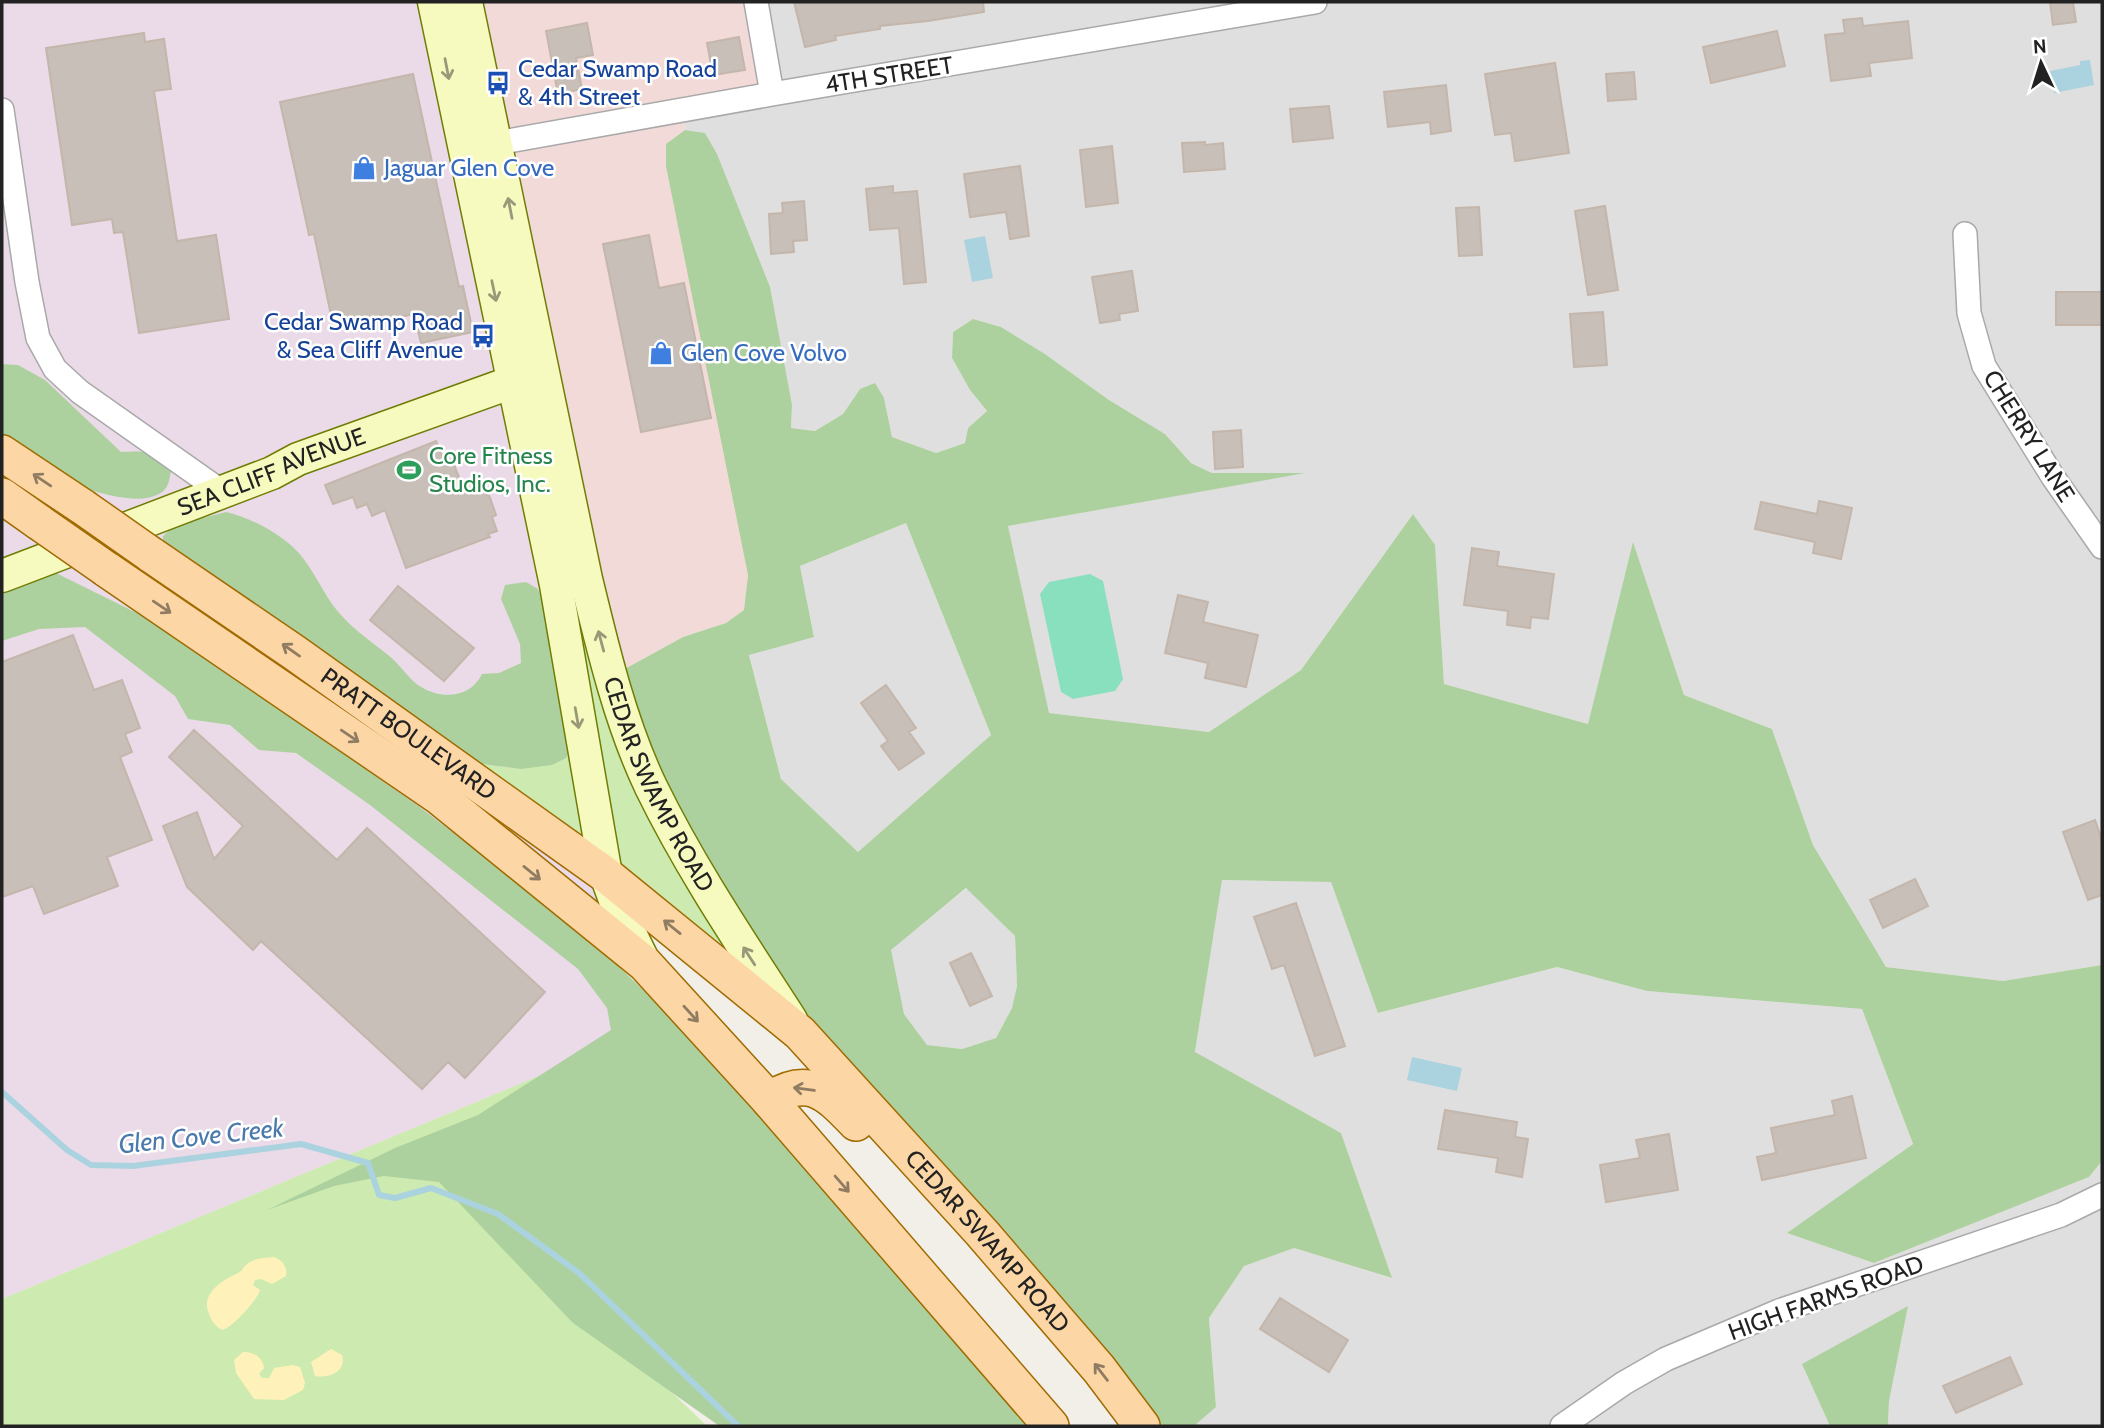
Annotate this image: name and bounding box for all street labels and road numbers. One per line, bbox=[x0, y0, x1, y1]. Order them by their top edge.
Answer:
street label: 4TH STREET bbox=[823, 50, 955, 99]
street label: CHERRY LANE bbox=[1977, 365, 2081, 507]
street label: SEA CLIFF AVENUE bbox=[173, 421, 369, 522]
street label: PRATT BOULEVARD bbox=[316, 661, 502, 806]
street label: CEDAR SWAMP ROAD bbox=[598, 673, 721, 897]
street label: CEDAR SWAMP ROAD bbox=[899, 1144, 1076, 1338]
street label: HIGH FARMS ROAD bbox=[1724, 1249, 1928, 1346]

